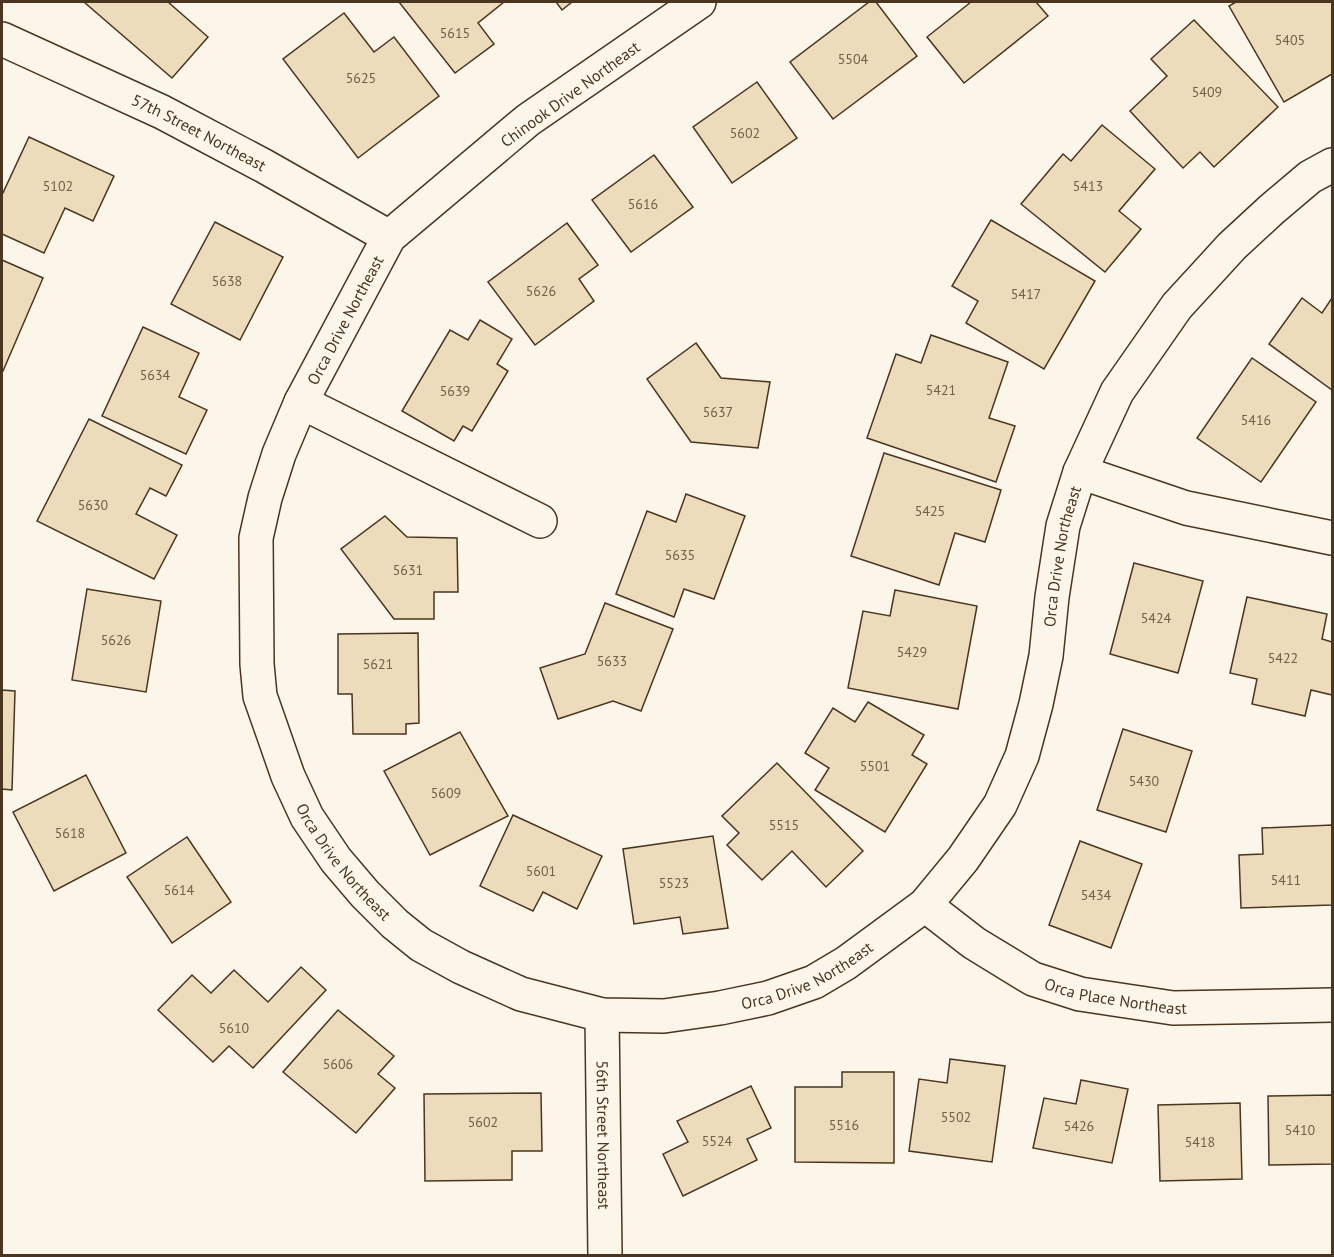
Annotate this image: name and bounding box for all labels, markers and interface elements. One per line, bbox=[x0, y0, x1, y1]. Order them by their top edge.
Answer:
house number: 5615 bbox=[440, 24, 470, 42]
house number: 5405 bbox=[1275, 31, 1305, 49]
street label: Chinook Drive Northeast bbox=[496, 36, 644, 151]
house number: 5504 bbox=[838, 50, 869, 68]
house number: 5625 bbox=[346, 69, 376, 87]
house number: 5409 bbox=[1192, 83, 1222, 101]
street label: 57th Street Northeast bbox=[129, 90, 270, 176]
house number: 5602 bbox=[730, 124, 760, 142]
house number: 5102 bbox=[43, 177, 73, 195]
house number: 5413 bbox=[1073, 177, 1103, 195]
house number: 5616 bbox=[628, 195, 658, 213]
street label: Orca Drive Northeast bbox=[302, 251, 388, 388]
house number: 5638 bbox=[212, 272, 242, 290]
house number: 5626 bbox=[526, 282, 556, 300]
house number: 5417 bbox=[1011, 285, 1041, 303]
house number: 5634 bbox=[140, 366, 171, 384]
house number: 5421 bbox=[926, 381, 956, 399]
house number: 5639 bbox=[440, 382, 470, 400]
house number: 5637 bbox=[703, 403, 733, 421]
house number: 5416 bbox=[1241, 411, 1271, 429]
street label: Orca Drive Northeast bbox=[1039, 483, 1085, 628]
house number: 5630 bbox=[78, 496, 109, 514]
house number: 5425 bbox=[915, 502, 945, 520]
house number: 5635 bbox=[665, 546, 695, 564]
house number: 5631 bbox=[393, 561, 423, 579]
house number: 5424 bbox=[1141, 609, 1172, 627]
house number: 5626 bbox=[101, 631, 131, 649]
house number: 5429 bbox=[897, 643, 927, 661]
house number: 5422 bbox=[1268, 649, 1298, 667]
house number: 5633 bbox=[597, 652, 627, 670]
house number: 5621 bbox=[363, 655, 393, 673]
house number: 5501 bbox=[860, 757, 890, 775]
house number: 5430 bbox=[1129, 772, 1160, 790]
house number: 5609 bbox=[431, 784, 461, 802]
street label: Orca Drive Northeast bbox=[292, 800, 396, 925]
house number: 5515 bbox=[769, 816, 799, 834]
house number: 5618 bbox=[55, 824, 85, 842]
house number: 5601 bbox=[526, 862, 556, 880]
house number: 5411 bbox=[1271, 871, 1301, 889]
house number: 5523 bbox=[659, 874, 689, 892]
house number: 5614 bbox=[164, 881, 195, 899]
house number: 5434 bbox=[1081, 886, 1112, 904]
street label: Orca Drive Northeast bbox=[739, 936, 877, 1013]
street label: Orca Place Northeast bbox=[1042, 973, 1187, 1018]
house number: 5610 bbox=[219, 1019, 250, 1037]
house number: 5606 bbox=[323, 1055, 353, 1073]
street label: 56th Street Northeast bbox=[593, 1060, 614, 1210]
house number: 5502 bbox=[941, 1108, 971, 1126]
house number: 5602 bbox=[468, 1113, 498, 1131]
house number: 5516 bbox=[829, 1116, 859, 1134]
house number: 5426 bbox=[1064, 1117, 1094, 1135]
house number: 5410 bbox=[1285, 1121, 1316, 1139]
house number: 5524 bbox=[702, 1132, 733, 1150]
house number: 5418 bbox=[1185, 1133, 1215, 1151]

